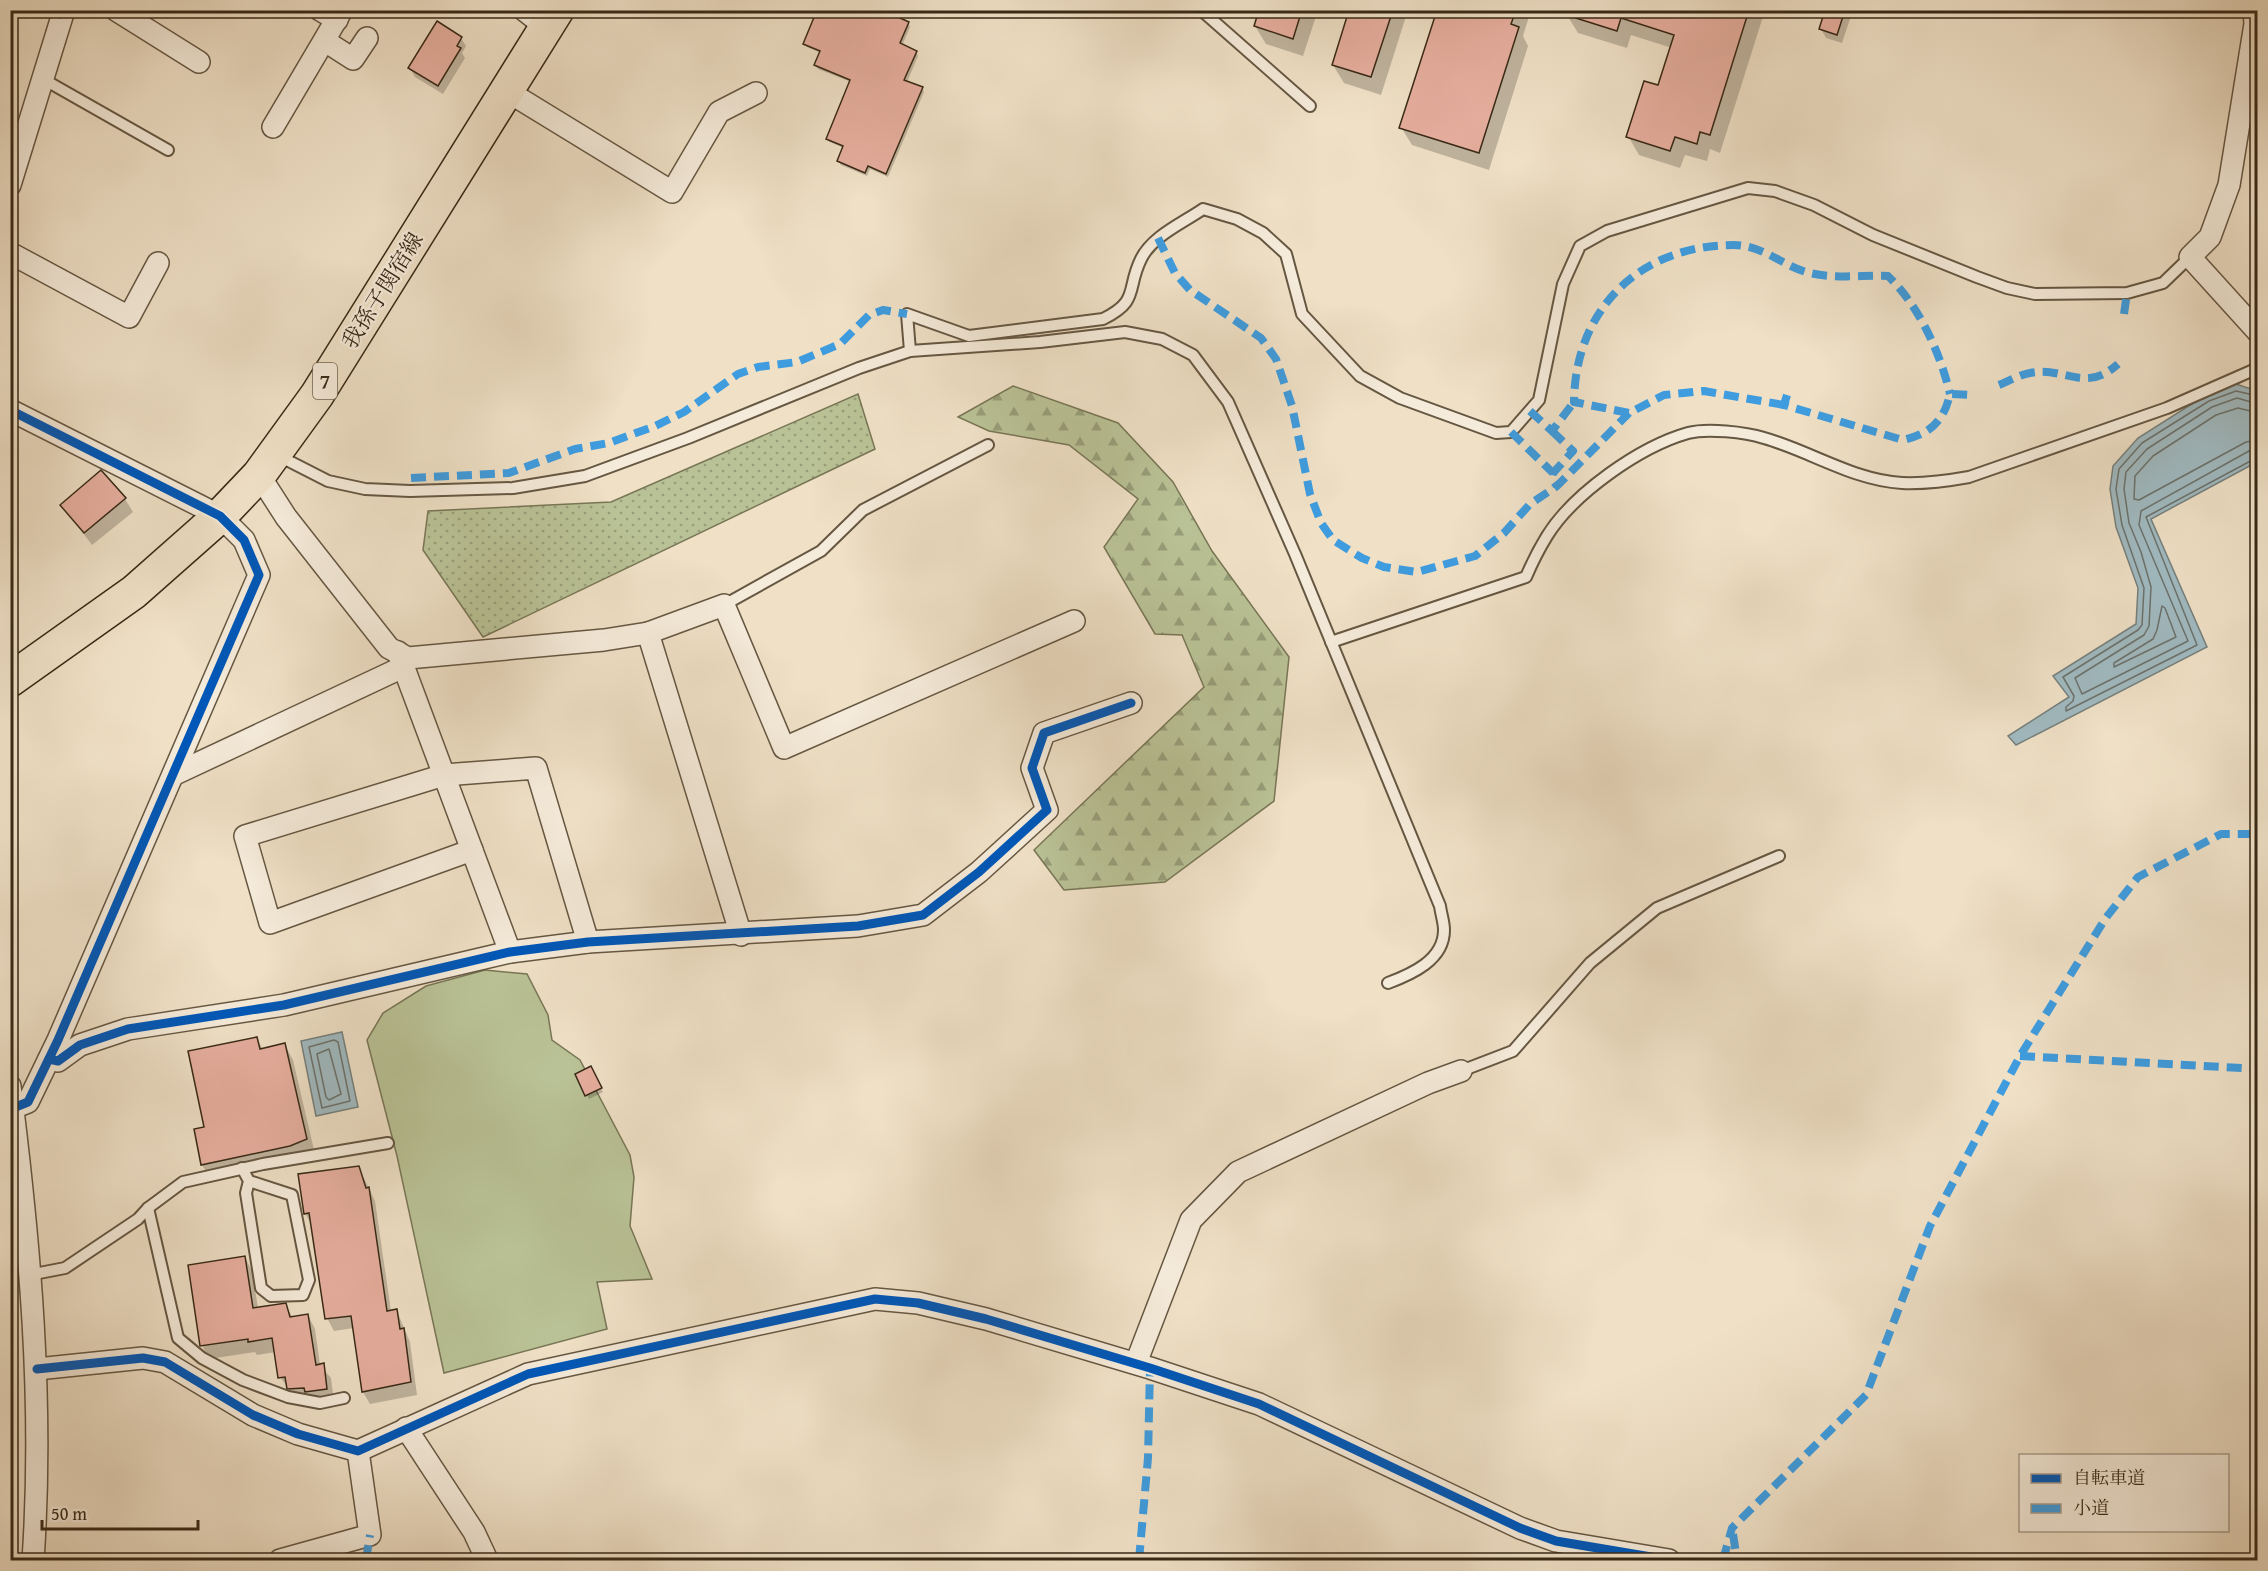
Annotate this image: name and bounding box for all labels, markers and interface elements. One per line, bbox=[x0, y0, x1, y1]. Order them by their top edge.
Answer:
street label: 我孫子関宿線 bbox=[333, 226, 431, 354]
road number: 7 bbox=[313, 363, 337, 399]
legend bbox=[2019, 1454, 2229, 1532]
text: 自転車道 bbox=[2073, 1464, 2145, 1491]
scale bar bbox=[42, 1493, 198, 1531]
text: 小道 bbox=[2073, 1494, 2109, 1521]
text: 50 m bbox=[51, 1500, 87, 1527]

